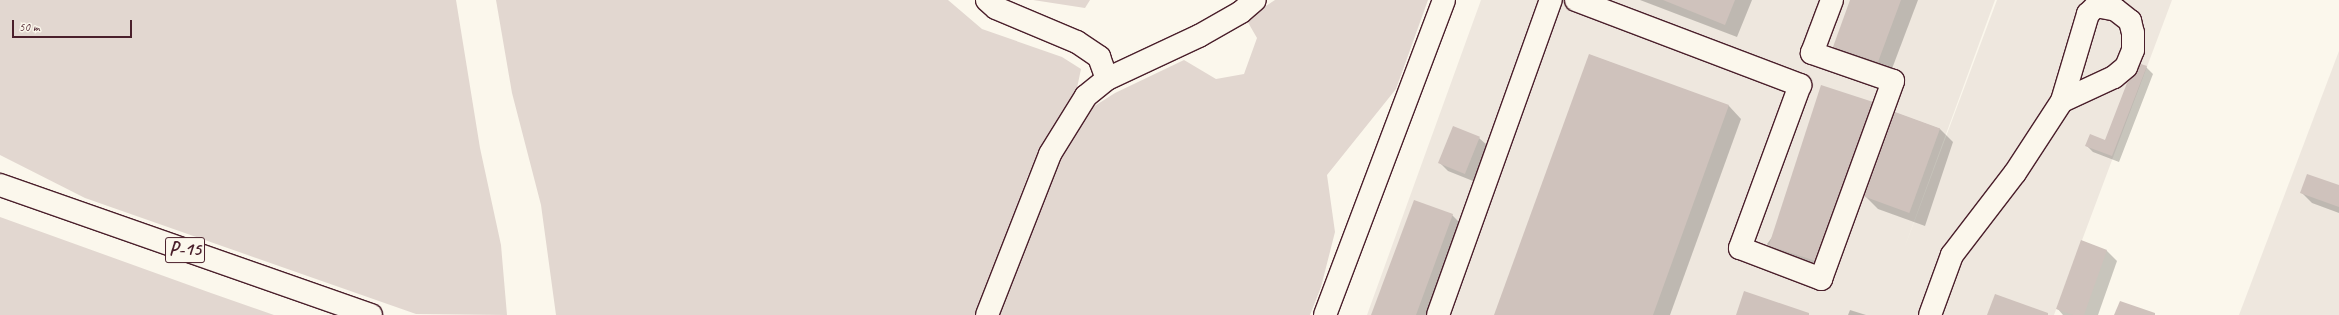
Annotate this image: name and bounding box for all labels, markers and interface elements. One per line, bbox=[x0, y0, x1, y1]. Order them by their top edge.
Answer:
scale bar bbox=[14, 12, 134, 38]
text: 50 m bbox=[19, 19, 39, 35]
road number: Р-15 bbox=[165, 233, 205, 267]

